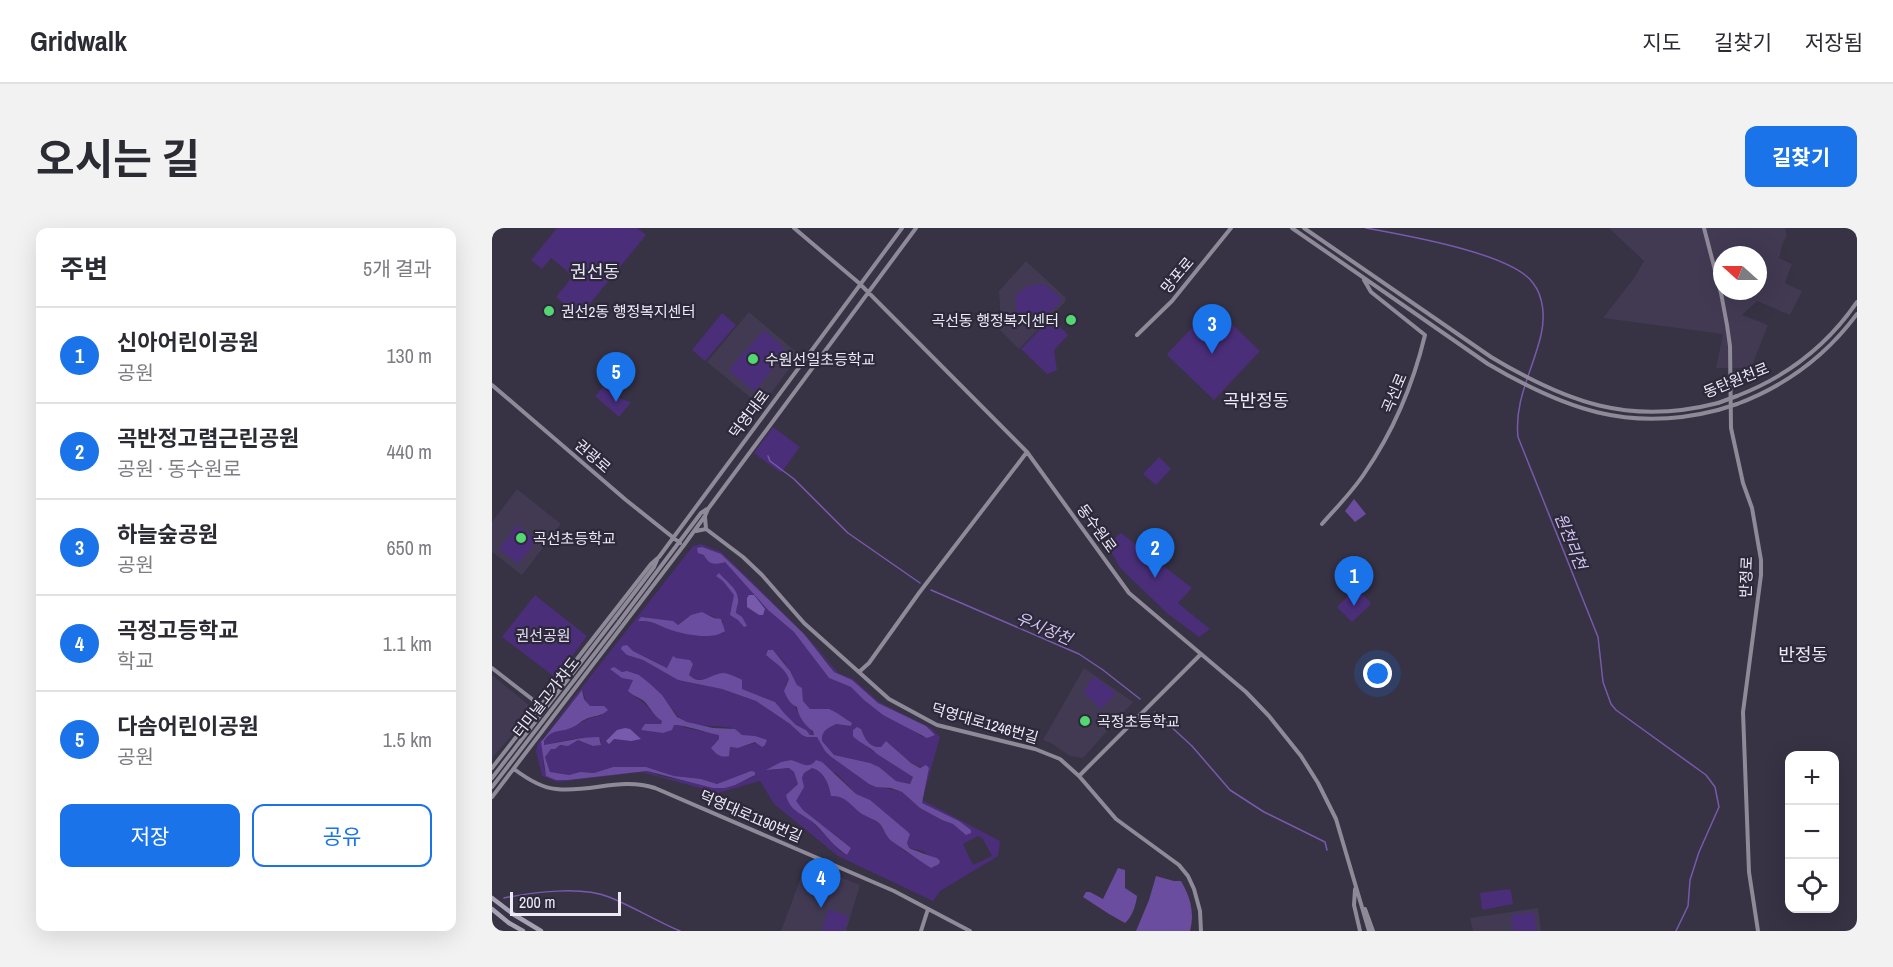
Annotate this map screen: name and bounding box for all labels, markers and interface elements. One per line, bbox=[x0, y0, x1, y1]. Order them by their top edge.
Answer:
text: Gridwalk bbox=[30, 22, 127, 60]
text: 지도 bbox=[1642, 28, 1681, 57]
text: 길찾기 bbox=[1714, 28, 1772, 57]
text: 저장됨 bbox=[1805, 28, 1863, 57]
button: 길찾기 bbox=[1745, 126, 1857, 187]
text: 오시는 길 bbox=[36, 131, 200, 187]
north arrow bbox=[1713, 246, 1767, 300]
text: 주변 bbox=[60, 251, 108, 286]
street label: 망포로 bbox=[1156, 252, 1198, 298]
text: 5개 결과 bbox=[363, 255, 432, 282]
district label: 권선동 bbox=[570, 259, 620, 284]
place label: 권선2동 행정복지센터 bbox=[561, 301, 695, 322]
marker: 권선2동 행정복지센터 bbox=[542, 304, 556, 318]
pin: 3 bbox=[1192, 304, 1232, 354]
place label: 곡선동 행정복지센터 bbox=[931, 310, 1059, 331]
marker: 곡선동 행정복지센터 bbox=[1064, 313, 1078, 327]
text: 신아어린이공원 bbox=[117, 327, 259, 357]
text: 1 bbox=[75, 342, 84, 369]
text: 130 m bbox=[386, 342, 432, 369]
place label: 수원선일초등학교 bbox=[765, 349, 875, 370]
pin: 5 bbox=[596, 352, 636, 402]
marker: 수원선일초등학교 bbox=[746, 352, 760, 366]
street label: 동탄원천로 bbox=[1700, 357, 1772, 403]
text: 공원 bbox=[117, 359, 154, 386]
street label: 곡선로 bbox=[1376, 370, 1412, 416]
street label: 덕영대로 bbox=[724, 386, 774, 442]
district label: 곡반정동 bbox=[1223, 388, 1289, 413]
text: 곡반정고렴근린공원 bbox=[117, 423, 299, 453]
street label: 권광로 bbox=[570, 434, 616, 478]
text: 2 bbox=[75, 438, 84, 465]
text: 440 m bbox=[386, 438, 432, 465]
text: 공원 · 동수원로 bbox=[117, 455, 241, 482]
street label: 동수원로 bbox=[1072, 499, 1122, 557]
water label: 원천리천 bbox=[1550, 510, 1593, 575]
text: 하늘숲공원 bbox=[117, 519, 218, 549]
place label: 곡선초등학교 bbox=[533, 528, 616, 549]
pin: 2 bbox=[1136, 528, 1174, 578]
marker: 곡선초등학교 bbox=[514, 531, 528, 545]
text: 3 bbox=[75, 534, 84, 561]
text: 650 m bbox=[386, 534, 432, 561]
text: 공원 bbox=[117, 551, 154, 578]
pin: 1 bbox=[1334, 556, 1374, 606]
street label: 반정로 bbox=[1735, 556, 1757, 598]
water label: 우시장천 bbox=[1013, 606, 1077, 651]
text: 곡정고등학교 bbox=[117, 615, 238, 645]
park label: 권선공원 bbox=[515, 625, 571, 646]
text: 4 bbox=[75, 630, 84, 657]
text: 1.1 km bbox=[383, 630, 432, 657]
district label: 반정동 bbox=[1778, 642, 1828, 667]
text: 학교 bbox=[117, 647, 154, 674]
street label: 터미널고가차도 bbox=[508, 652, 584, 742]
your location bbox=[1363, 659, 1392, 688]
street label: 덕영대로1246번길 bbox=[929, 698, 1041, 748]
text: 다솜어린이공원 bbox=[117, 711, 259, 741]
place label: 곡정초등학교 bbox=[1097, 711, 1180, 732]
marker: 곡정초등학교 bbox=[1078, 714, 1092, 728]
text: 5 bbox=[75, 726, 84, 753]
text: 1.5 km bbox=[383, 726, 432, 753]
text: 공원 bbox=[117, 743, 154, 770]
map controls bbox=[1785, 751, 1839, 913]
button: + bbox=[1785, 751, 1839, 805]
street label: 덕영대로1190번길 bbox=[697, 785, 805, 847]
button: 저장 bbox=[60, 804, 240, 867]
button: 공유 bbox=[252, 804, 432, 867]
button: − bbox=[1785, 805, 1839, 859]
pin: 4 bbox=[802, 858, 840, 908]
button: locate bbox=[1785, 859, 1839, 913]
scale bar bbox=[510, 889, 621, 916]
text: 200 m bbox=[519, 891, 555, 913]

